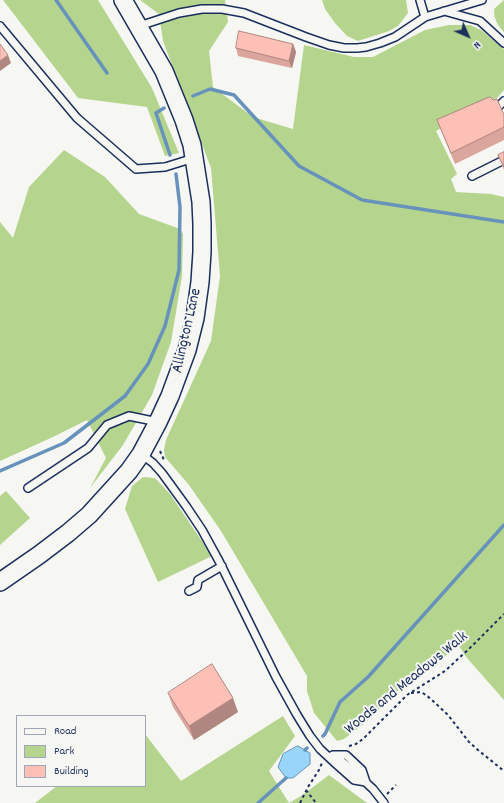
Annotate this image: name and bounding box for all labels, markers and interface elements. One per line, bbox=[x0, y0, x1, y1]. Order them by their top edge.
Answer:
north arrow bbox=[448, 16, 488, 56]
text: N bbox=[469, 37, 484, 52]
street label: Allington Lane bbox=[169, 287, 207, 375]
street label: Woods and Meadows Walk bbox=[341, 628, 473, 740]
legend bbox=[16, 715, 146, 787]
text: Road bbox=[54, 723, 76, 740]
text: Park bbox=[54, 743, 74, 760]
text: Building bbox=[54, 763, 89, 780]

